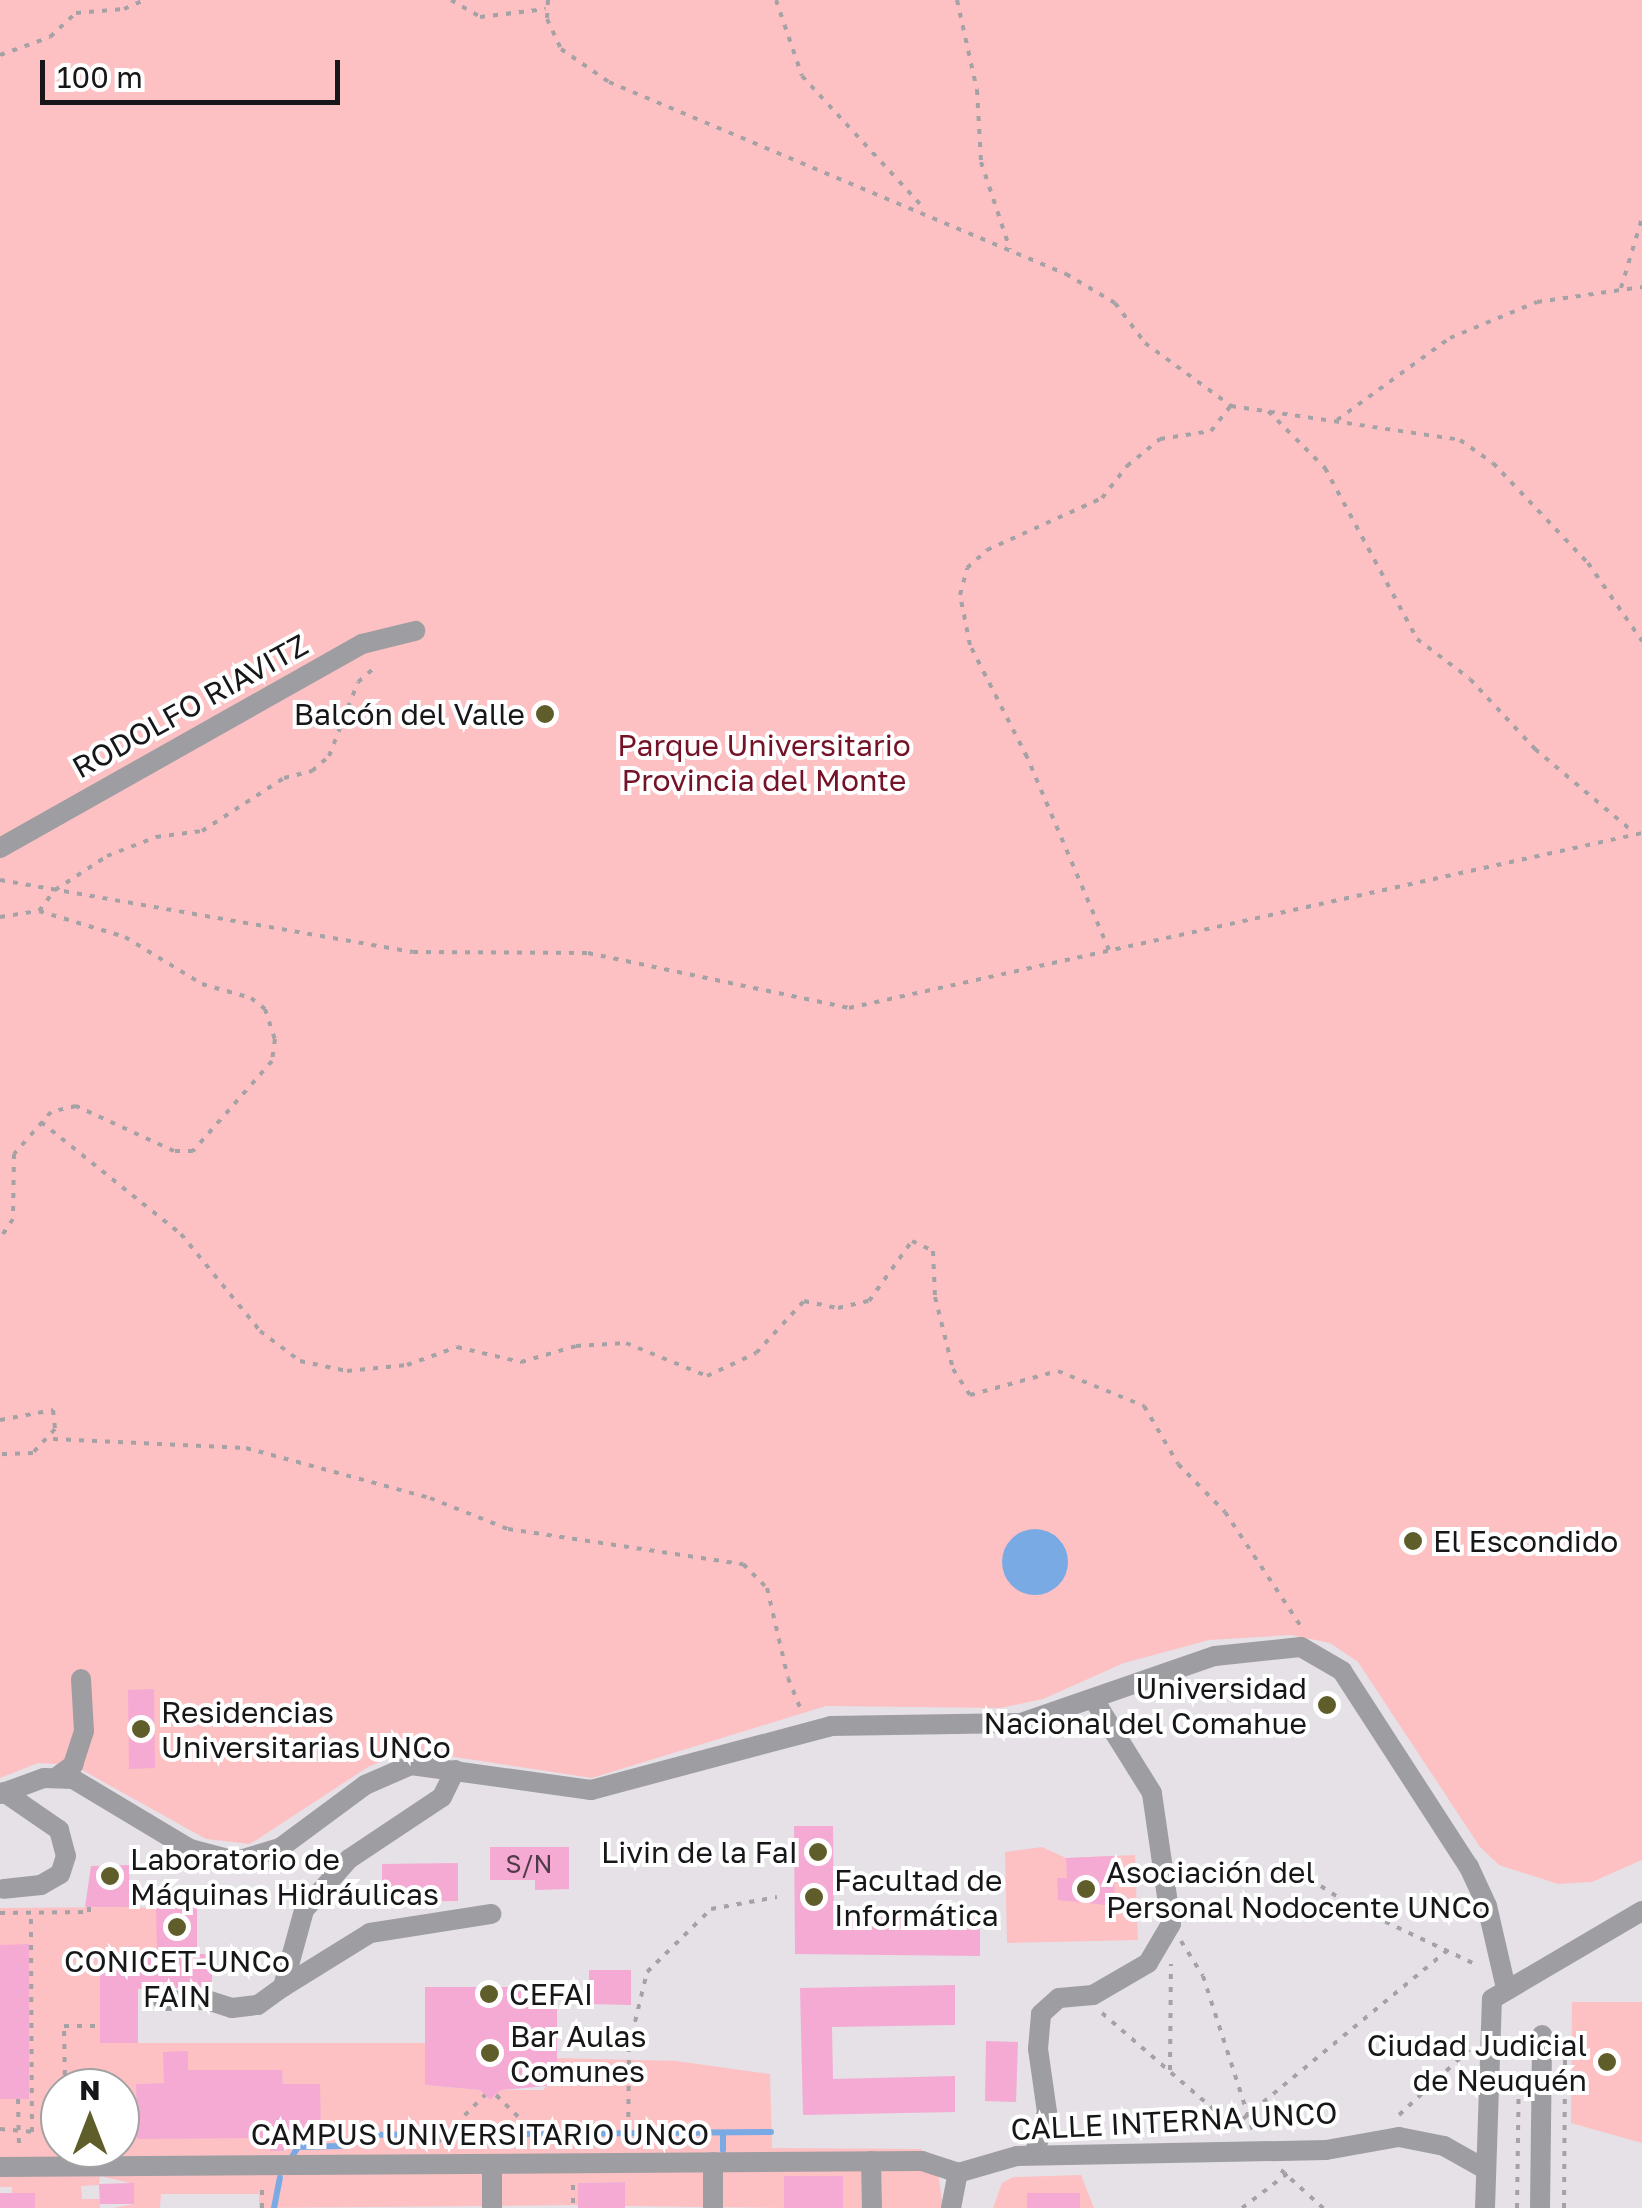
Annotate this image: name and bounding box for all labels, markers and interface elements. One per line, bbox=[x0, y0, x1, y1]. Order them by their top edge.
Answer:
scale bar bbox=[45, 40, 345, 102]
text: 100 m bbox=[57, 59, 143, 95]
street label: RODOLFO RIAVITZ bbox=[66, 626, 314, 786]
place label: Balcón del Valle bbox=[294, 696, 525, 732]
marker: Balcón del Valle bbox=[534, 703, 556, 725]
park label: Parque Universitario Provincia del Monte bbox=[617, 727, 911, 798]
place label: El Escondido bbox=[1433, 1523, 1618, 1559]
marker: El Escondido bbox=[1402, 1530, 1424, 1552]
place label: Universidad Nacional del Comahue bbox=[984, 1670, 1307, 1740]
place label: Residencias Universitarias UNCo bbox=[161, 1694, 451, 1764]
marker: Universidad Nacional del Comahue bbox=[1316, 1694, 1338, 1716]
marker: Residencias Universitarias UNCo bbox=[130, 1718, 152, 1740]
place label: Livin de la FaI bbox=[601, 1834, 798, 1870]
place label: Laboratorio de Máquinas Hidráulicas bbox=[130, 1841, 439, 1912]
marker: Livin de la FaI bbox=[807, 1841, 829, 1863]
house number: S/N bbox=[506, 1849, 552, 1879]
place label: Asociación del Personal Nodocente UNCo bbox=[1106, 1854, 1490, 1924]
place label: Facultad de Informática bbox=[834, 1862, 1002, 1932]
marker: Laboratorio de Máquinas Hidráulicas bbox=[99, 1865, 121, 1887]
marker: Asociación del Personal Nodocente UNCo bbox=[1075, 1878, 1097, 1900]
marker: Facultad de Informática bbox=[803, 1886, 825, 1908]
marker: CONICET-UNCo FAIN bbox=[166, 1916, 188, 1938]
place label: CONICET-UNCo FAIN bbox=[64, 1943, 290, 2014]
place label: CEFAI bbox=[509, 1976, 593, 2012]
marker: CEFAI bbox=[478, 1983, 500, 2005]
place label: Bar Aulas Comunes bbox=[510, 2018, 646, 2088]
place label: Ciudad Judicial de Neuquén bbox=[1367, 2027, 1587, 2098]
marker: Bar Aulas Comunes bbox=[479, 2042, 501, 2064]
marker: Ciudad Judicial de Neuquén bbox=[1596, 2051, 1618, 2073]
north arrow bbox=[40, 2068, 140, 2168]
text: N bbox=[79, 2073, 101, 2106]
street label: CALLE INTERNA UNCO bbox=[1010, 2094, 1338, 2148]
street label: CAMPUS UNIVERSITARIO UNCO bbox=[251, 2116, 709, 2152]

